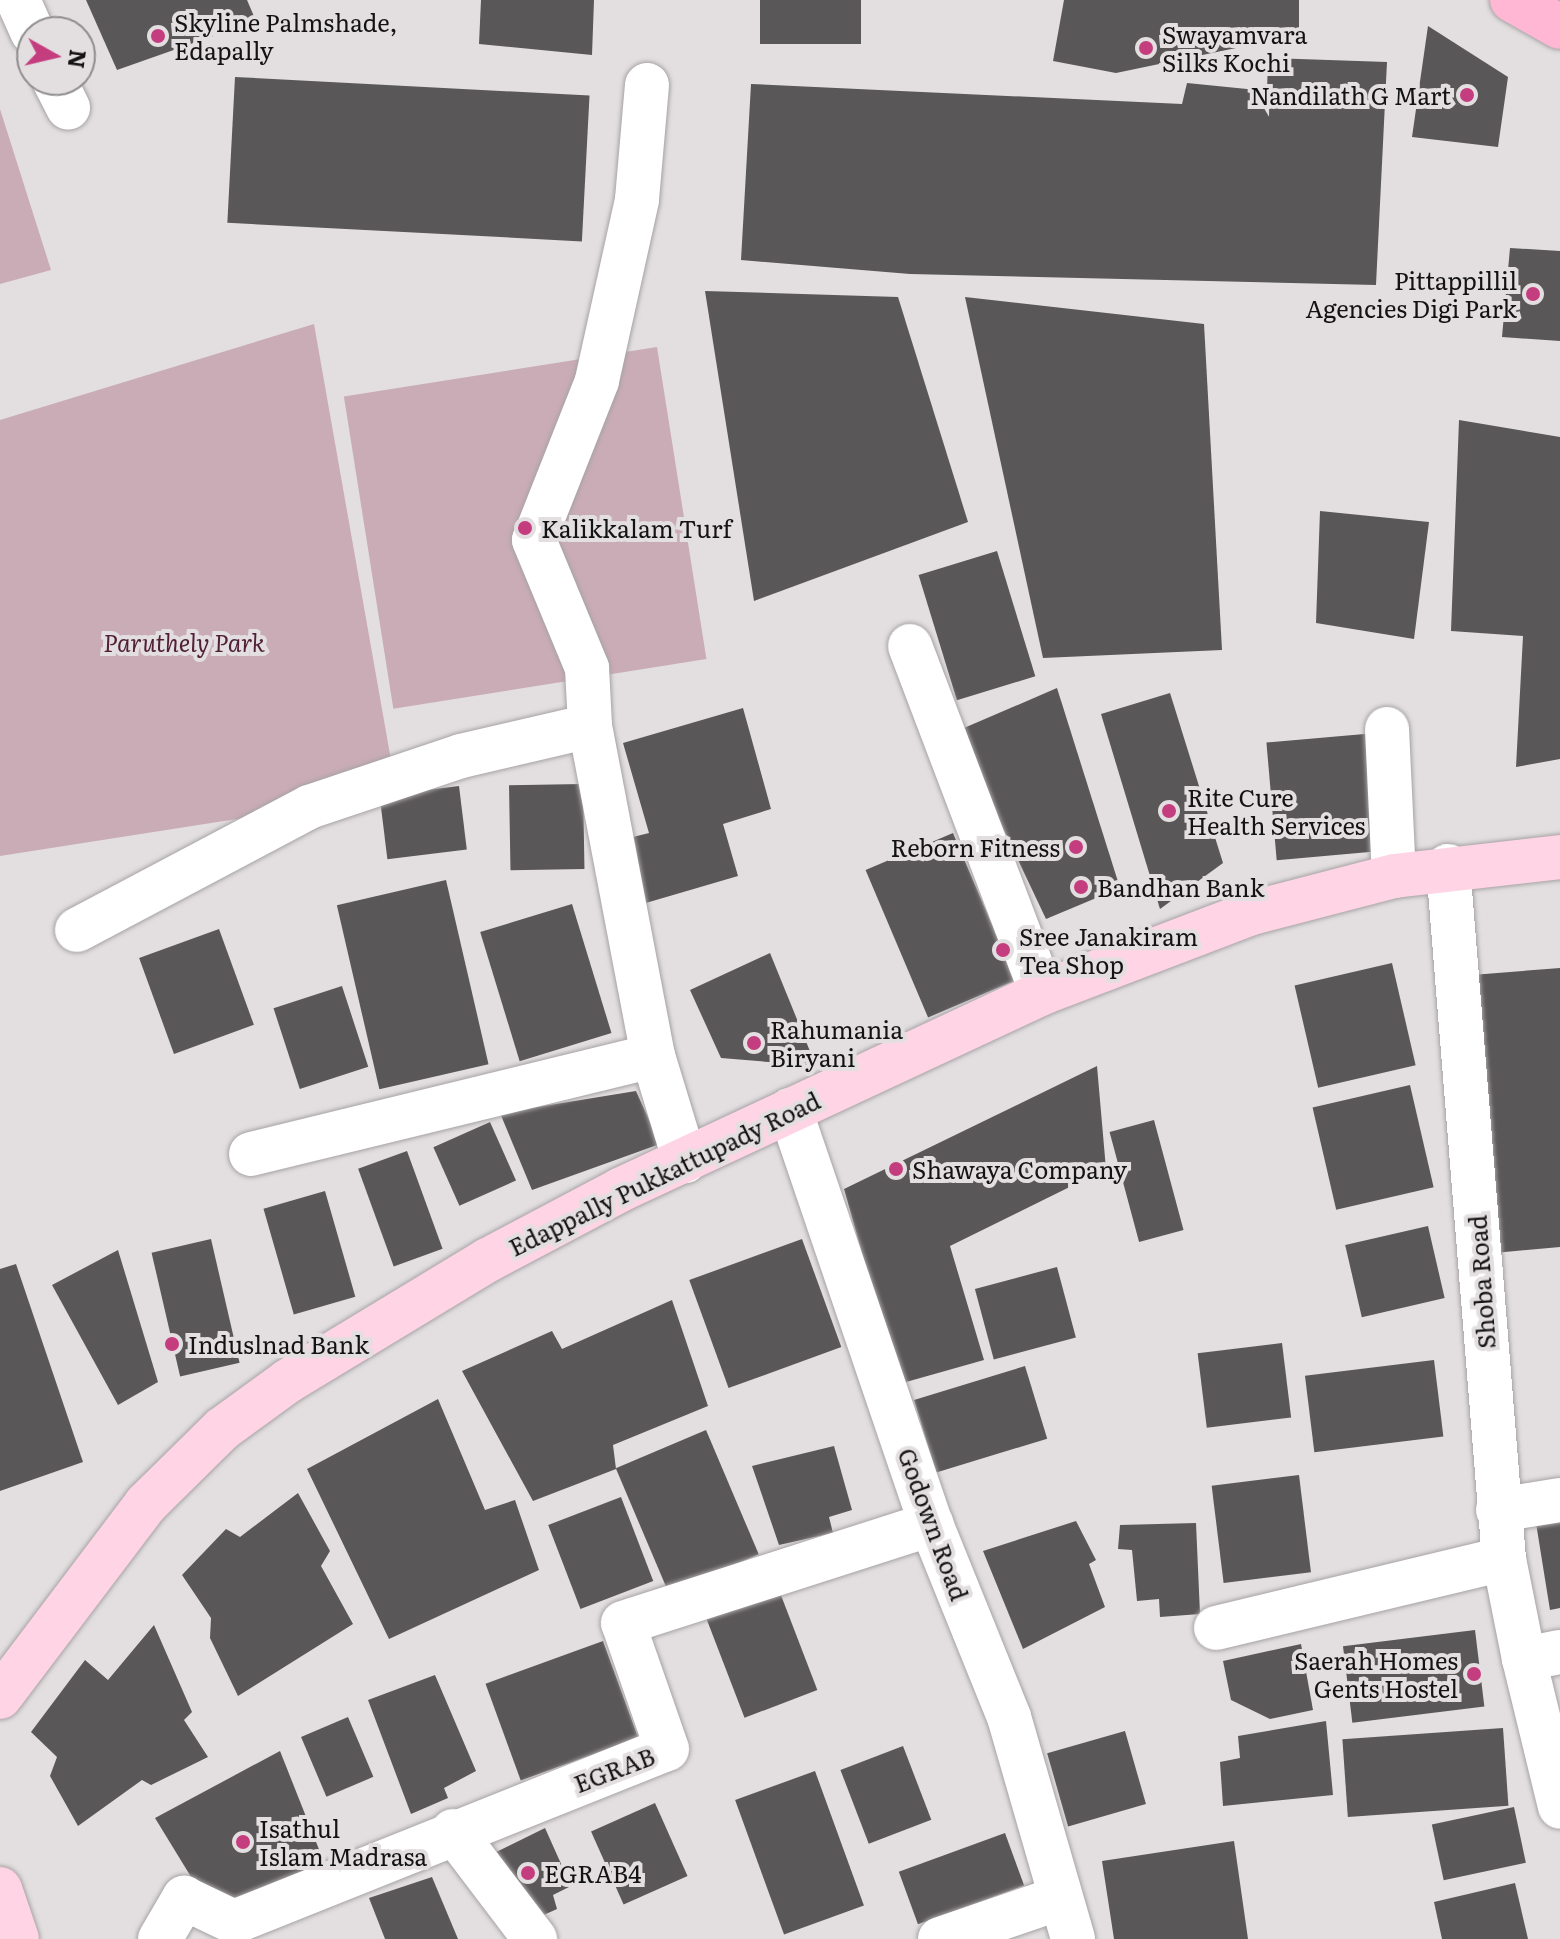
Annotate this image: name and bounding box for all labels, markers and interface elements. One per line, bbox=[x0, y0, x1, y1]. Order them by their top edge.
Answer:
place label: Skyline Palmshade, Edapally bbox=[174, 8, 397, 64]
north arrow bbox=[16, 16, 96, 96]
place label: Swayamvara Silks Kochi bbox=[1162, 20, 1307, 76]
marker: Skyline Palmshade, Edapally bbox=[149, 27, 167, 45]
marker: Swayamvara Silks Kochi bbox=[1137, 39, 1155, 57]
text: N bbox=[61, 48, 96, 71]
place label: Nandilath G Mart bbox=[1250, 81, 1451, 109]
marker: Nandilath G Mart bbox=[1458, 86, 1476, 104]
place label: Pittappillil Agencies Digi Park bbox=[1306, 266, 1517, 322]
marker: Pittappillil Agencies Digi Park bbox=[1524, 285, 1542, 303]
place label: Kalikkalam Turf bbox=[541, 514, 732, 542]
marker: Kalikkalam Turf bbox=[516, 519, 534, 537]
park label: Paruthely Park bbox=[103, 628, 265, 656]
place label: Rite Cure Health Services bbox=[1187, 783, 1365, 839]
marker: Rite Cure Health Services bbox=[1158, 800, 1180, 822]
place label: Reborn Fitness bbox=[890, 833, 1060, 861]
marker: Reborn Fitness bbox=[1067, 838, 1085, 856]
place label: Bandhan Bank bbox=[1097, 873, 1264, 901]
marker: Bandhan Bank bbox=[1072, 878, 1090, 896]
place label: Sree Janakiram Tea Shop bbox=[1019, 922, 1198, 978]
marker: Sree Janakiram Tea Shop bbox=[994, 941, 1012, 959]
place label: Rahumania Biryani bbox=[770, 1015, 903, 1071]
marker: Rahumania Biryani bbox=[745, 1034, 763, 1052]
street label: Edappally Pukkattupady Road bbox=[504, 1085, 824, 1261]
place label: Shawaya Company bbox=[912, 1155, 1127, 1183]
marker: Shawaya Company bbox=[887, 1160, 905, 1178]
street label: Shoba Road bbox=[1462, 1214, 1500, 1350]
place label: Induslnad Bank bbox=[188, 1330, 369, 1358]
marker: Induslnad Bank bbox=[163, 1335, 181, 1353]
street label: Godown Road bbox=[893, 1444, 975, 1604]
place label: Saerah Homes Gents Hostel bbox=[1294, 1646, 1458, 1702]
marker: Saerah Homes Gents Hostel bbox=[1465, 1665, 1483, 1683]
street label: EGRAB bbox=[570, 1740, 658, 1798]
place label: Isathul Islam Madrasa bbox=[259, 1814, 427, 1870]
marker: Isathul Islam Madrasa bbox=[234, 1833, 252, 1851]
place label: EGRAB4 bbox=[544, 1859, 641, 1887]
marker: EGRAB4 bbox=[519, 1864, 537, 1882]

